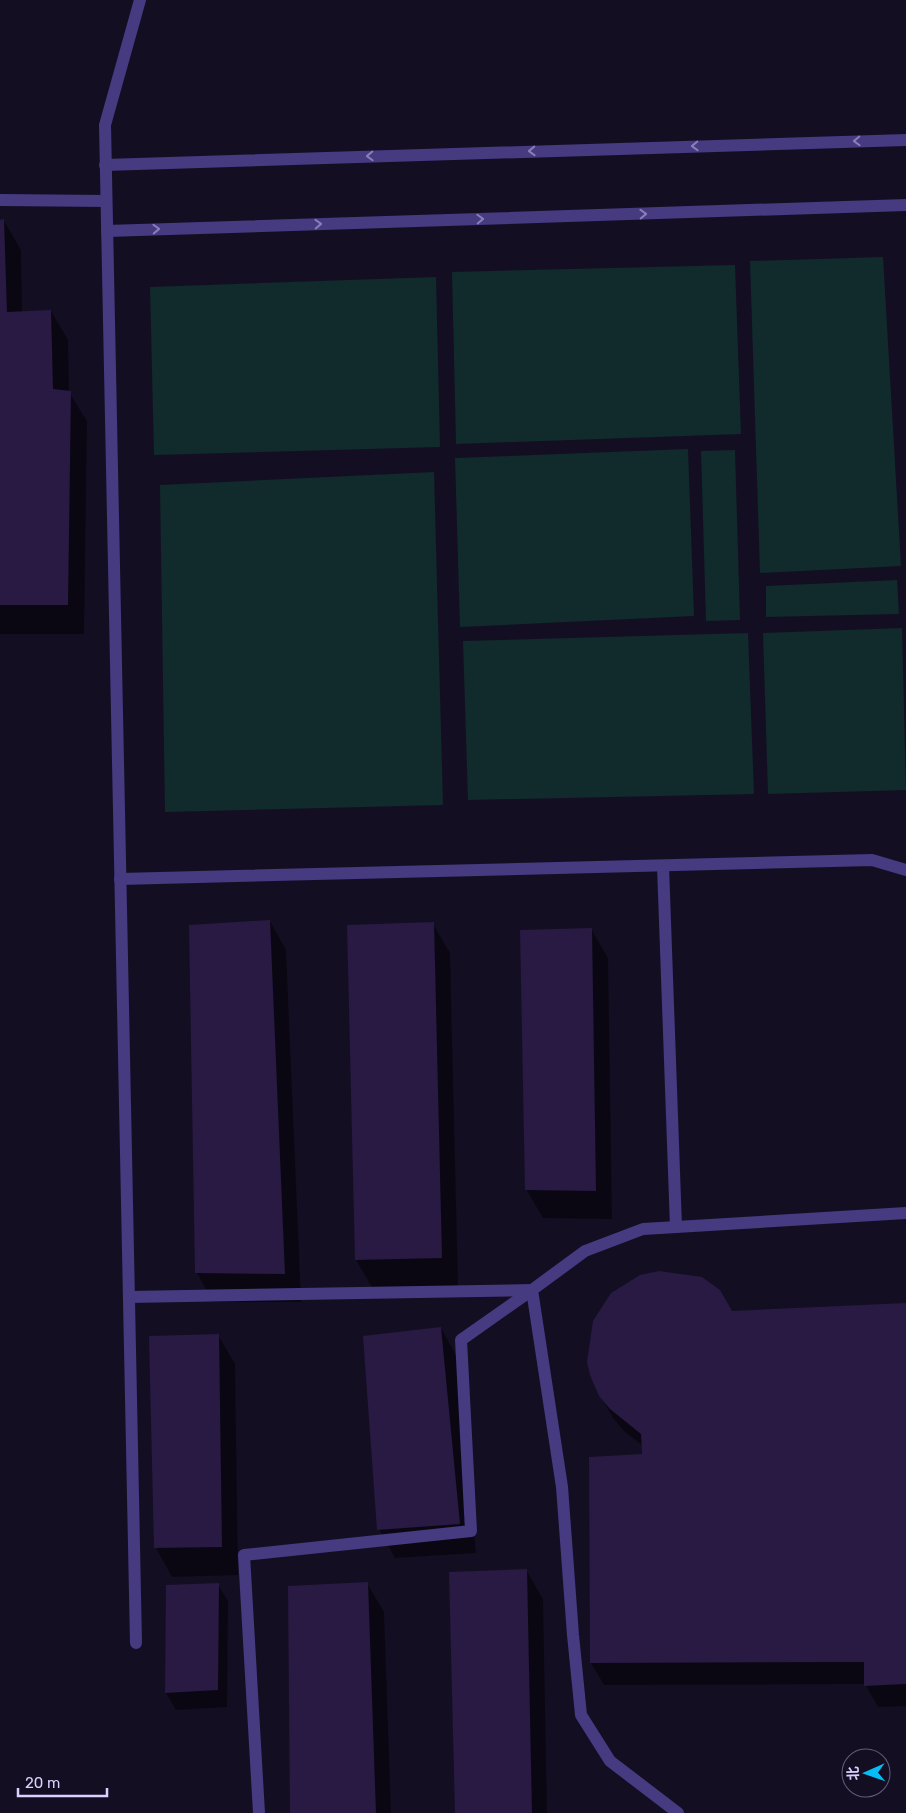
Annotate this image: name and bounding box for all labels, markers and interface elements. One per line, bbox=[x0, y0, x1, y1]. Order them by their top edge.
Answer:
one-way arrow bbox=[853, 136, 861, 147]
one-way arrow bbox=[691, 141, 699, 152]
one-way arrow bbox=[528, 146, 536, 157]
one-way arrow bbox=[366, 151, 374, 162]
one-way arrow bbox=[639, 208, 647, 219]
one-way arrow bbox=[477, 214, 485, 224]
one-way arrow bbox=[314, 219, 322, 229]
one-way arrow bbox=[152, 224, 160, 235]
north arrow bbox=[841, 1748, 891, 1798]
scale bar bbox=[18, 1766, 106, 1798]
text: 北 bbox=[845, 1766, 862, 1781]
text: 20 m bbox=[25, 1774, 60, 1792]

